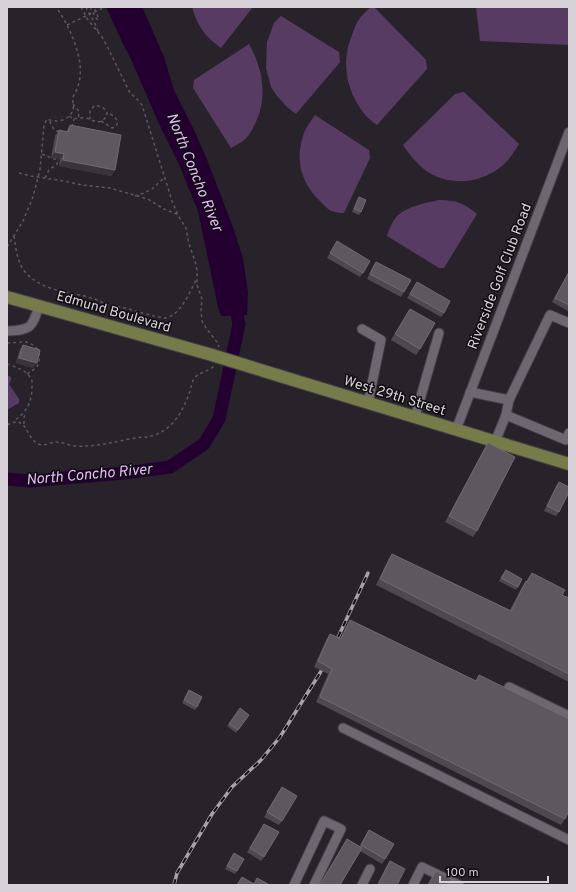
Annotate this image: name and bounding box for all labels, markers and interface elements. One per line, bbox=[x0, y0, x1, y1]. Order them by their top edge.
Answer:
water label: North Concho River bbox=[161, 110, 227, 236]
street label: Riverside Golf Club Road bbox=[465, 201, 536, 352]
street label: Edmund Boulevard bbox=[54, 288, 173, 337]
street label: West 29th Street bbox=[342, 373, 448, 420]
water label: North Concho River bbox=[25, 460, 154, 490]
scale bar bbox=[440, 858, 548, 884]
text: 100 m bbox=[446, 865, 479, 881]

